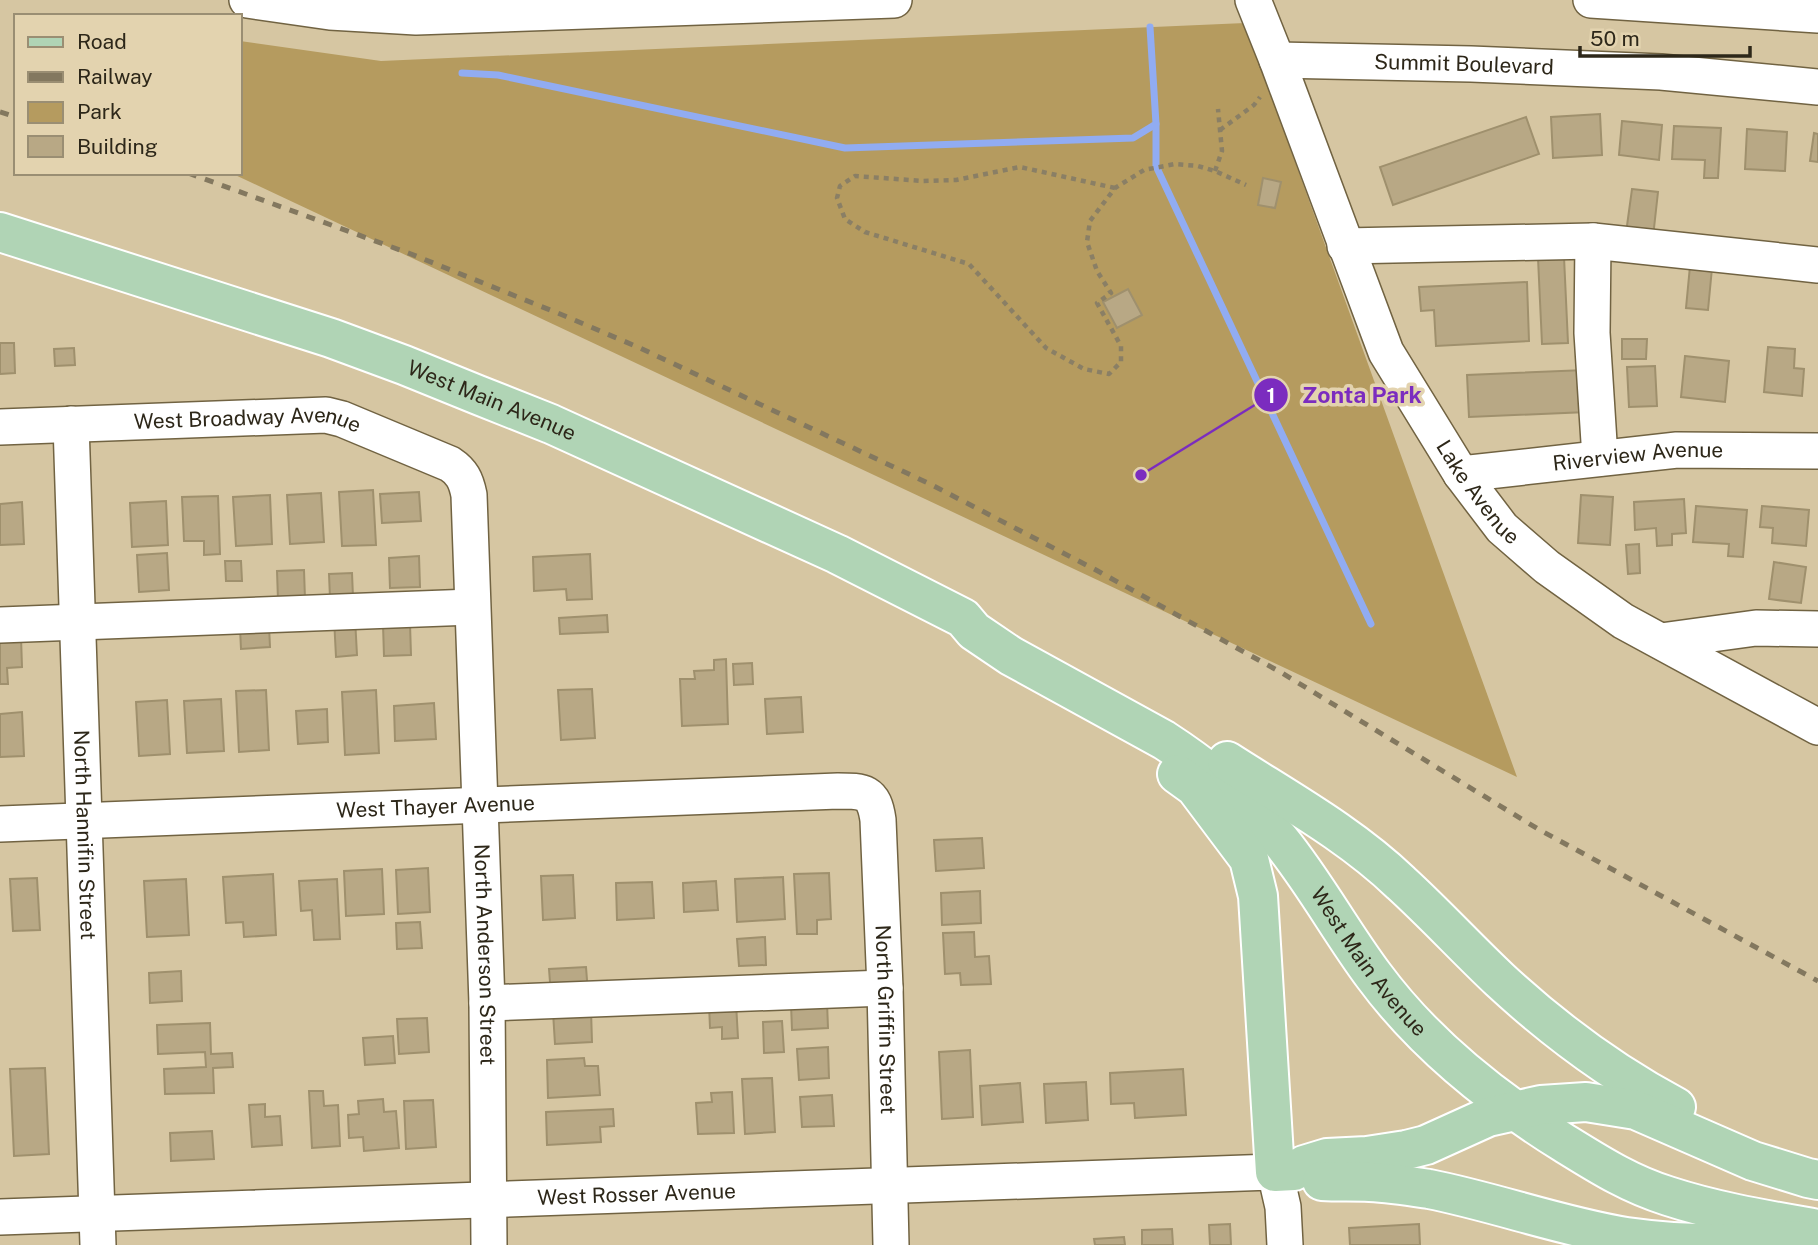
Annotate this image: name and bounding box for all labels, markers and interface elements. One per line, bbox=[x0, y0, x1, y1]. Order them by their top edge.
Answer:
legend bbox=[14, 14, 242, 175]
scale bar bbox=[1580, 14, 1750, 58]
text: 50 m bbox=[1590, 26, 1640, 51]
text: Road bbox=[77, 29, 127, 54]
street label: Summit Boulevard bbox=[1374, 49, 1554, 79]
text: Railway bbox=[77, 64, 153, 89]
text: Park bbox=[77, 99, 122, 124]
text: Building bbox=[77, 134, 158, 159]
street label: West Main Avenue bbox=[404, 355, 580, 446]
callout: Zonta Park bbox=[1253, 373, 1436, 417]
text: Zonta Park bbox=[1302, 381, 1422, 408]
text: 1 bbox=[1267, 383, 1276, 408]
street label: West Broadway Avenue bbox=[133, 402, 365, 438]
street label: Lake Avenue bbox=[1431, 435, 1525, 549]
street label: Riverview Avenue bbox=[1551, 437, 1723, 476]
street label: North Hannifin Street bbox=[69, 729, 101, 940]
street label: West Thayer Avenue bbox=[336, 790, 535, 823]
street label: North Anderson Street bbox=[469, 843, 501, 1065]
street label: West Main Avenue bbox=[1306, 882, 1432, 1041]
street label: North Griffin Street bbox=[870, 924, 901, 1115]
street label: West Rosser Avenue bbox=[537, 1178, 736, 1210]

